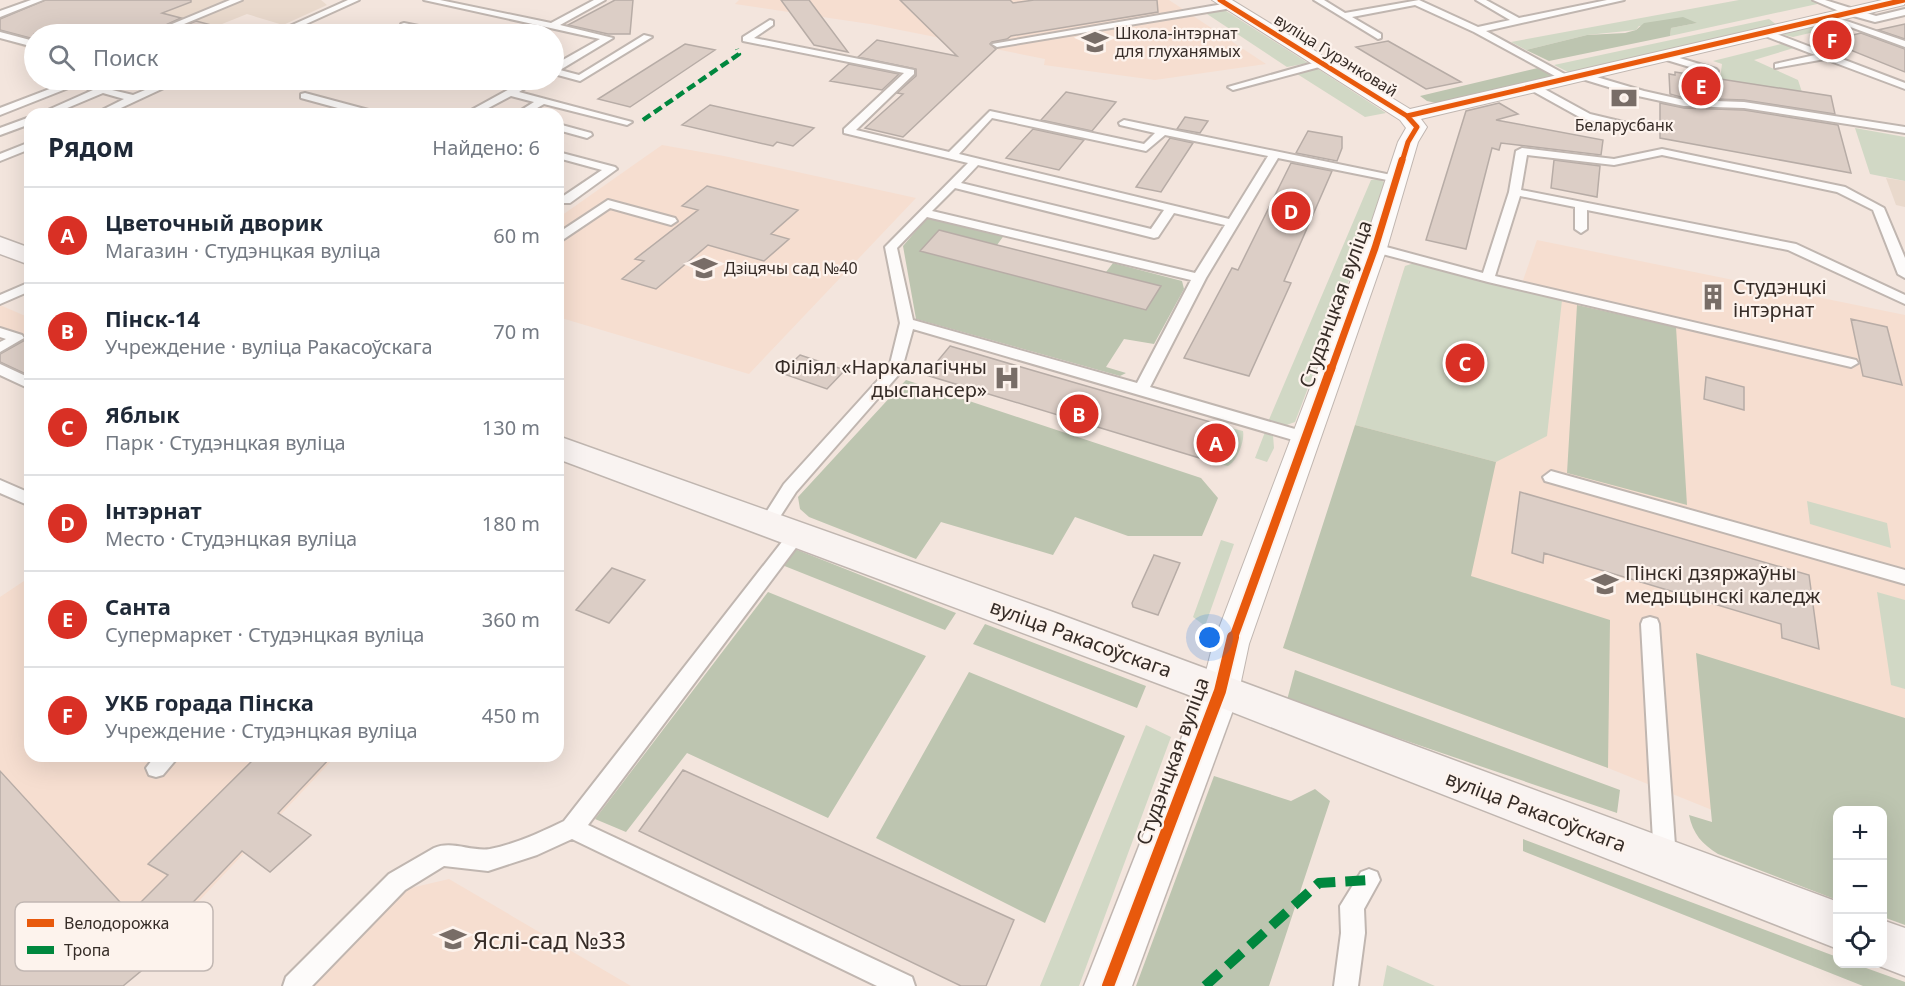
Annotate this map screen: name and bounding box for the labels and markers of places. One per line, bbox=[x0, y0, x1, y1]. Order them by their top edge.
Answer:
pin: F bbox=[1812, 18, 1852, 63]
place label: Школа-інтэрнат для глуханямых bbox=[1115, 22, 1241, 62]
school or university icon: Школа-інтэрнат для глуханямых bbox=[1080, 27, 1110, 57]
pin: E bbox=[1682, 64, 1720, 109]
bank icon: Беларусбанк bbox=[1609, 83, 1639, 113]
place label: Беларусбанк bbox=[1575, 114, 1674, 136]
pin: D bbox=[1272, 188, 1310, 234]
school or university icon: Дзіцячы сад №40 bbox=[689, 253, 719, 283]
place label: Дзіцячы сад №40 bbox=[724, 257, 858, 279]
place label: Студэнцкі інтэрнат bbox=[1733, 273, 1827, 323]
building icon: Студэнцкі інтэрнат bbox=[1698, 282, 1728, 312]
pin: C bbox=[1446, 340, 1484, 386]
place label: Філіял «Наркалагічны дыспансер» bbox=[774, 353, 987, 403]
hospital icon: Філіял «Наркалагічны дыспансер» bbox=[992, 363, 1022, 393]
pin: B bbox=[1060, 392, 1098, 436]
pin: A bbox=[1196, 420, 1236, 466]
place label: Пінскі дзяржаўны медыцынскі каледж bbox=[1625, 559, 1821, 609]
school or university icon: Пінскі дзяржаўны медыцынскі каледж bbox=[1590, 569, 1620, 599]
place label: Яслі-сад №33 bbox=[473, 923, 626, 956]
school or university icon: Яслі-сад №33 bbox=[438, 924, 468, 954]

